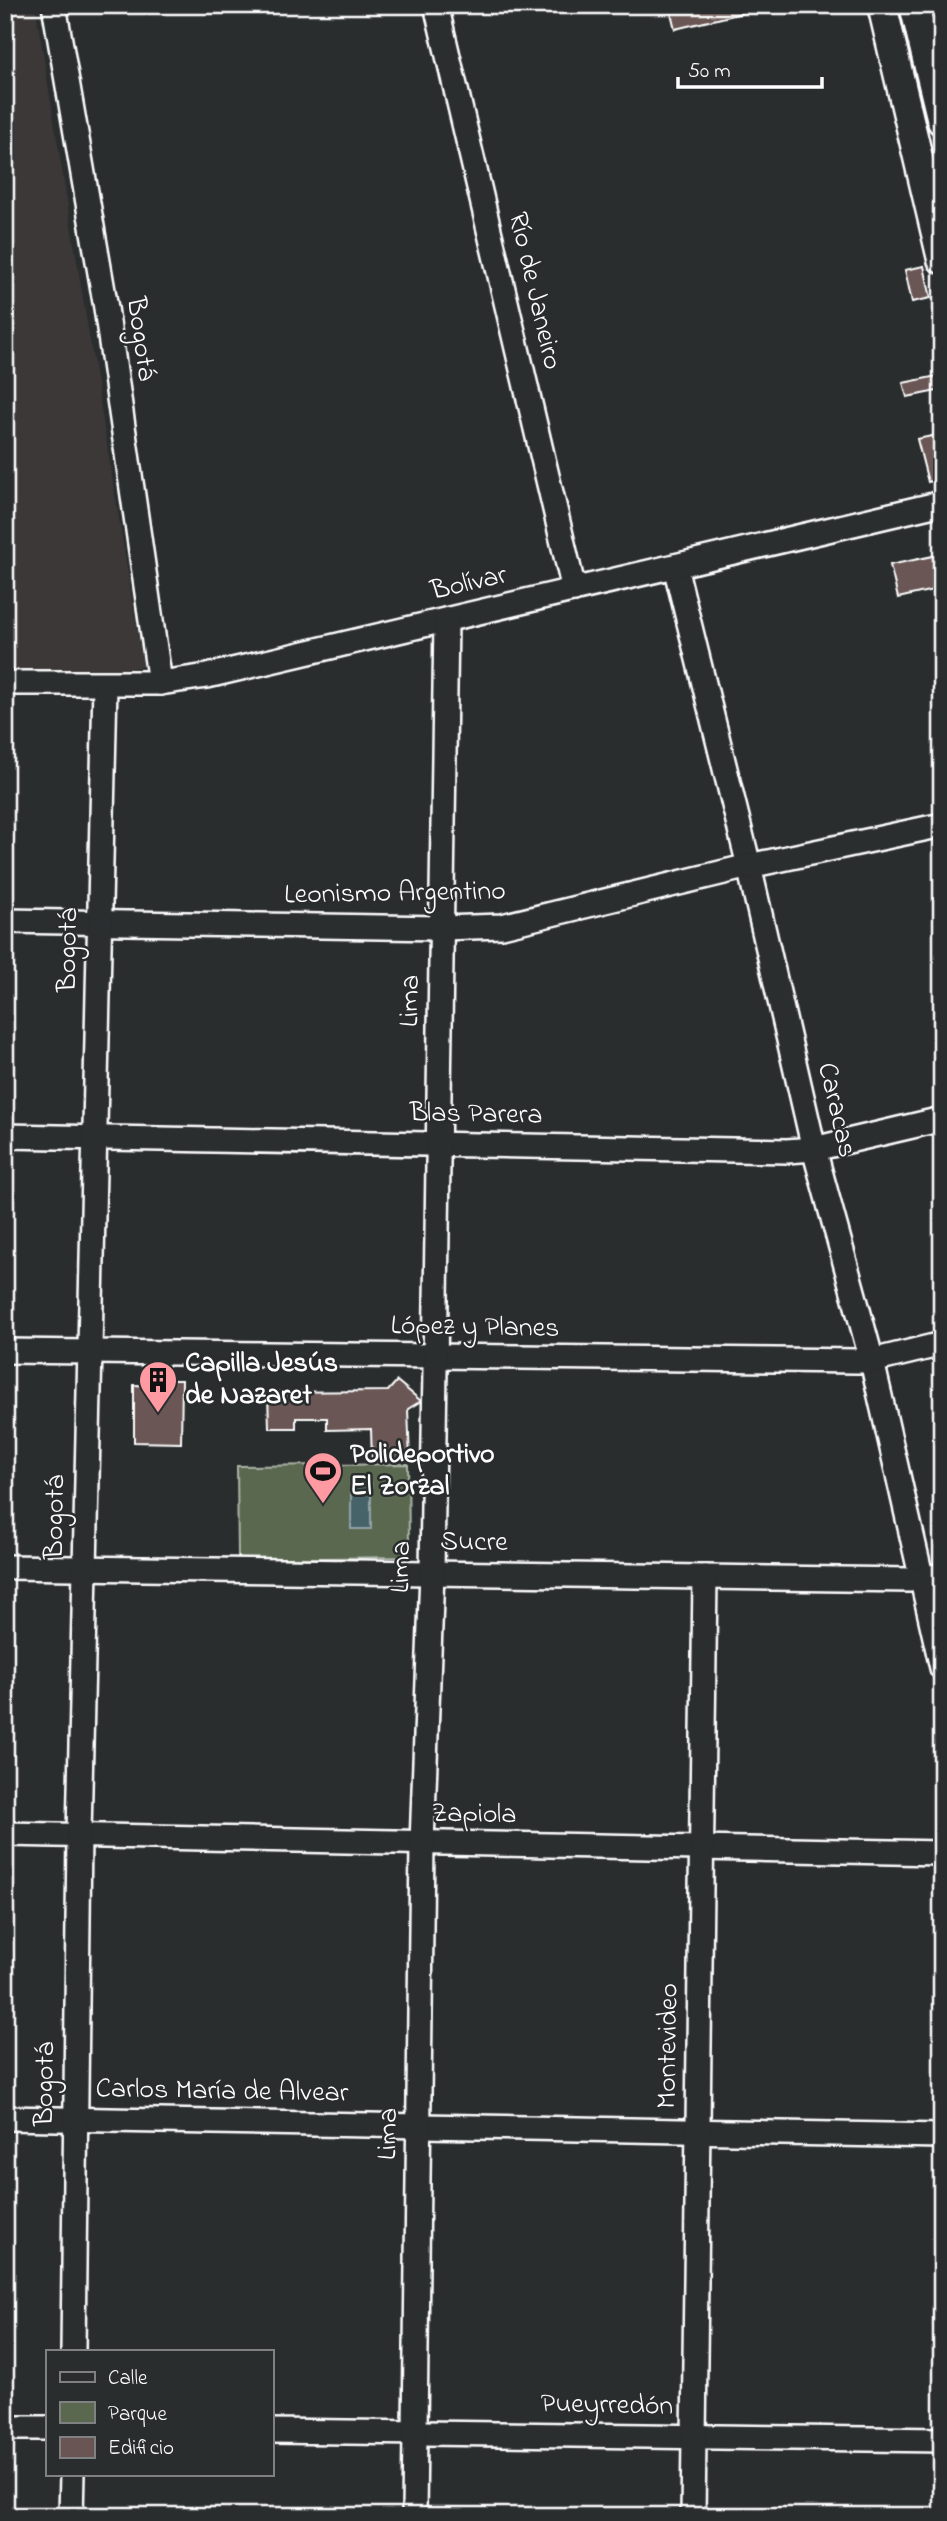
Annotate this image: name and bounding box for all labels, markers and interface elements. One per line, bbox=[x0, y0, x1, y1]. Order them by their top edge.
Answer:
scale bar bbox=[678, 46, 821, 90]
text: 50 m bbox=[688, 57, 731, 87]
street label: Río de Janeiro bbox=[496, 208, 572, 374]
street label: Bogotá bbox=[114, 293, 166, 384]
street label: Bolívar bbox=[426, 555, 511, 613]
street label: Leonismo Argentino bbox=[284, 872, 506, 916]
street label: Bogotá bbox=[48, 908, 90, 993]
street label: Lima bbox=[390, 975, 432, 1027]
street label: Caracas bbox=[805, 1059, 867, 1161]
street label: Blas Parera bbox=[408, 1093, 543, 1137]
street label: López y Planes bbox=[390, 1306, 560, 1350]
place label: Capilla Jesús de Nazaret bbox=[185, 1344, 338, 1417]
building icon: Capilla Jesús de Nazaret bbox=[137, 1359, 179, 1414]
place label: Polideportivo El Zorzal bbox=[350, 1435, 495, 1508]
sports icon: Polideportivo El Zorzal bbox=[302, 1450, 344, 1505]
street label: Bogotá bbox=[35, 1475, 77, 1560]
street label: Sucre bbox=[440, 1522, 509, 1564]
street label: Lima bbox=[381, 1541, 423, 1593]
street label: Zapiola bbox=[431, 1794, 517, 1836]
street label: Montevideo bbox=[647, 1983, 691, 2109]
street label: Bogotá bbox=[25, 2042, 67, 2127]
street label: Carlos María de Alvear bbox=[95, 2069, 349, 2115]
street label: Lima bbox=[368, 2108, 410, 2160]
legend bbox=[46, 2350, 273, 2476]
text: Calle bbox=[108, 2364, 148, 2394]
street label: Pueyrredón bbox=[540, 2384, 674, 2428]
text: Parque bbox=[108, 2400, 167, 2430]
text: Edificio bbox=[108, 2434, 174, 2464]

